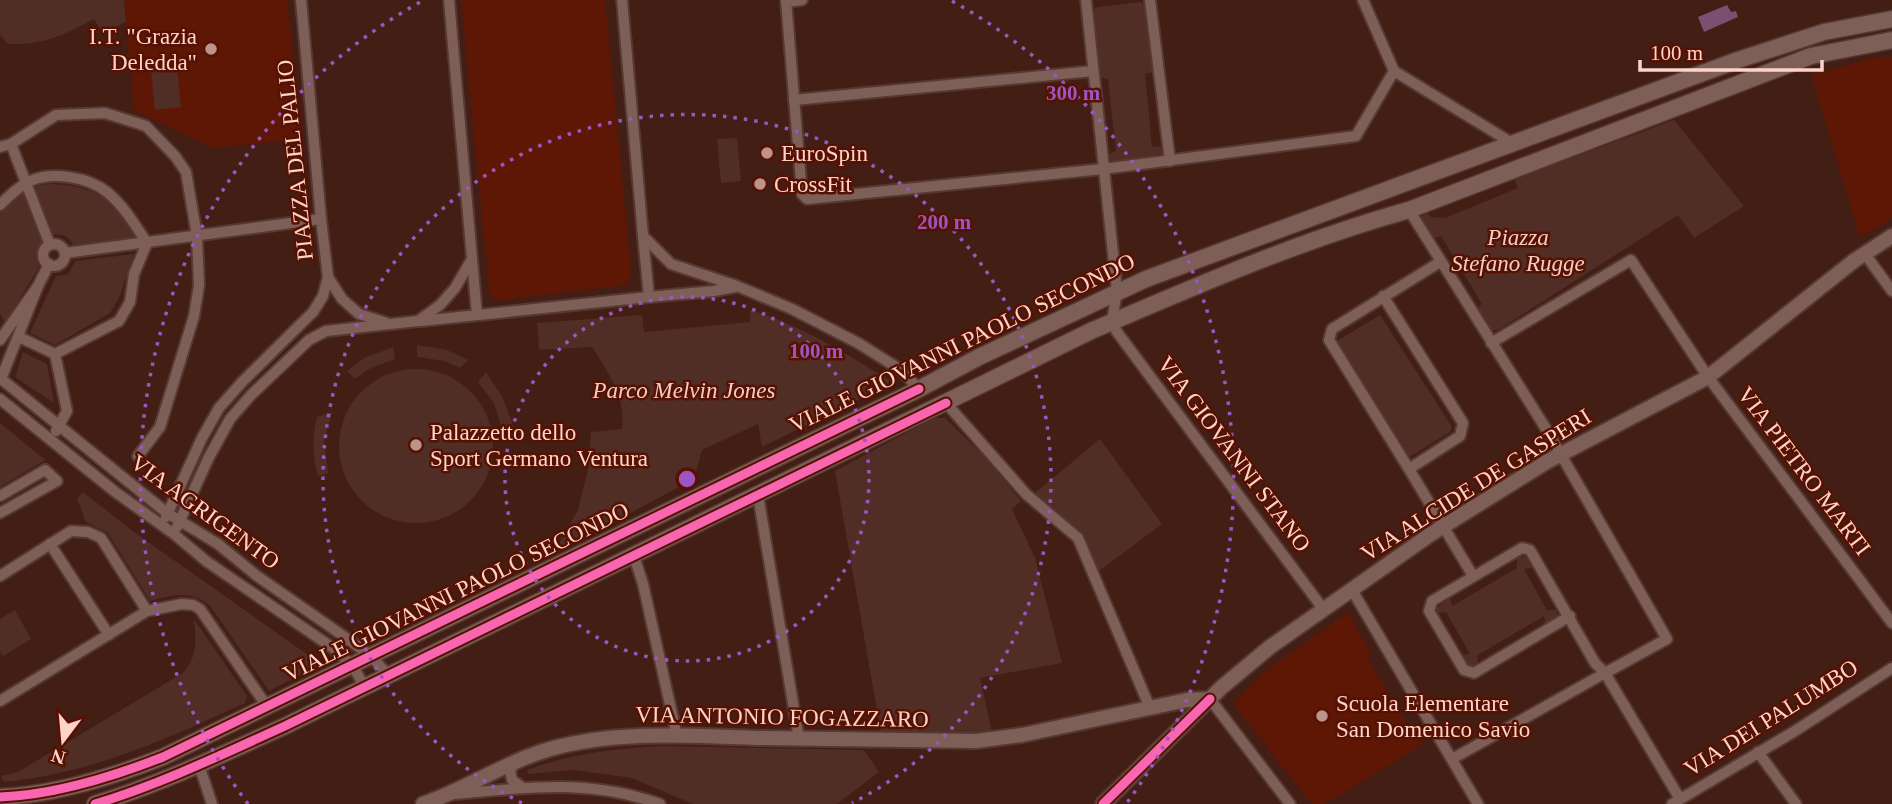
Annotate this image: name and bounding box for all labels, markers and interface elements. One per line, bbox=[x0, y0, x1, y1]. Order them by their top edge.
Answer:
place label: I.T. "Grazia Deledda" bbox=[89, 24, 197, 75]
scale bar bbox=[1640, 28, 1822, 72]
marker: I.T. "Grazia Deledda" bbox=[203, 41, 219, 57]
text: 100 m bbox=[1650, 41, 1703, 65]
street label: PIAZZA DEL PALIO bbox=[272, 59, 318, 261]
text: 300 m bbox=[1046, 81, 1101, 105]
place label: EuroSpin bbox=[781, 141, 868, 166]
marker: EuroSpin bbox=[759, 145, 775, 161]
place label: CrossFit bbox=[774, 172, 853, 197]
marker: CrossFit bbox=[752, 176, 768, 192]
text: 200 m bbox=[917, 210, 972, 234]
park label: Piazza Stefano Rugge bbox=[1451, 225, 1585, 276]
street label: VIALE GIOVANNI PAOLO SECONDO bbox=[785, 248, 1139, 438]
text: 100 m bbox=[789, 339, 844, 363]
street label: VIA GIOVANNI STANO bbox=[1152, 351, 1316, 557]
park label: Parco Melvin Jones bbox=[591, 378, 776, 403]
street label: VIA PIETRO MARTI bbox=[1733, 382, 1875, 560]
street label: VIA ALCIDE DE GASPERI bbox=[1356, 404, 1596, 566]
place label: Palazzetto dello Sport Germano Ventura bbox=[430, 420, 648, 471]
marker: Palazzetto dello Sport Germano Ventura bbox=[408, 437, 424, 453]
street label: VIA AGRIGENTO bbox=[126, 450, 284, 574]
centre of rings bbox=[675, 467, 699, 491]
street label: VIALE GIOVANNI PAOLO SECONDO bbox=[279, 497, 633, 687]
street label: VIA DEI PALUMBO bbox=[1680, 654, 1862, 782]
place label: Scuola Elementare San Domenico Savio bbox=[1336, 691, 1530, 742]
street label: VIA ANTONIO FOGAZZARO bbox=[635, 702, 929, 732]
north arrow bbox=[28, 706, 98, 776]
marker: Scuola Elementare San Domenico Savio bbox=[1314, 708, 1330, 724]
text: N bbox=[49, 745, 68, 769]

